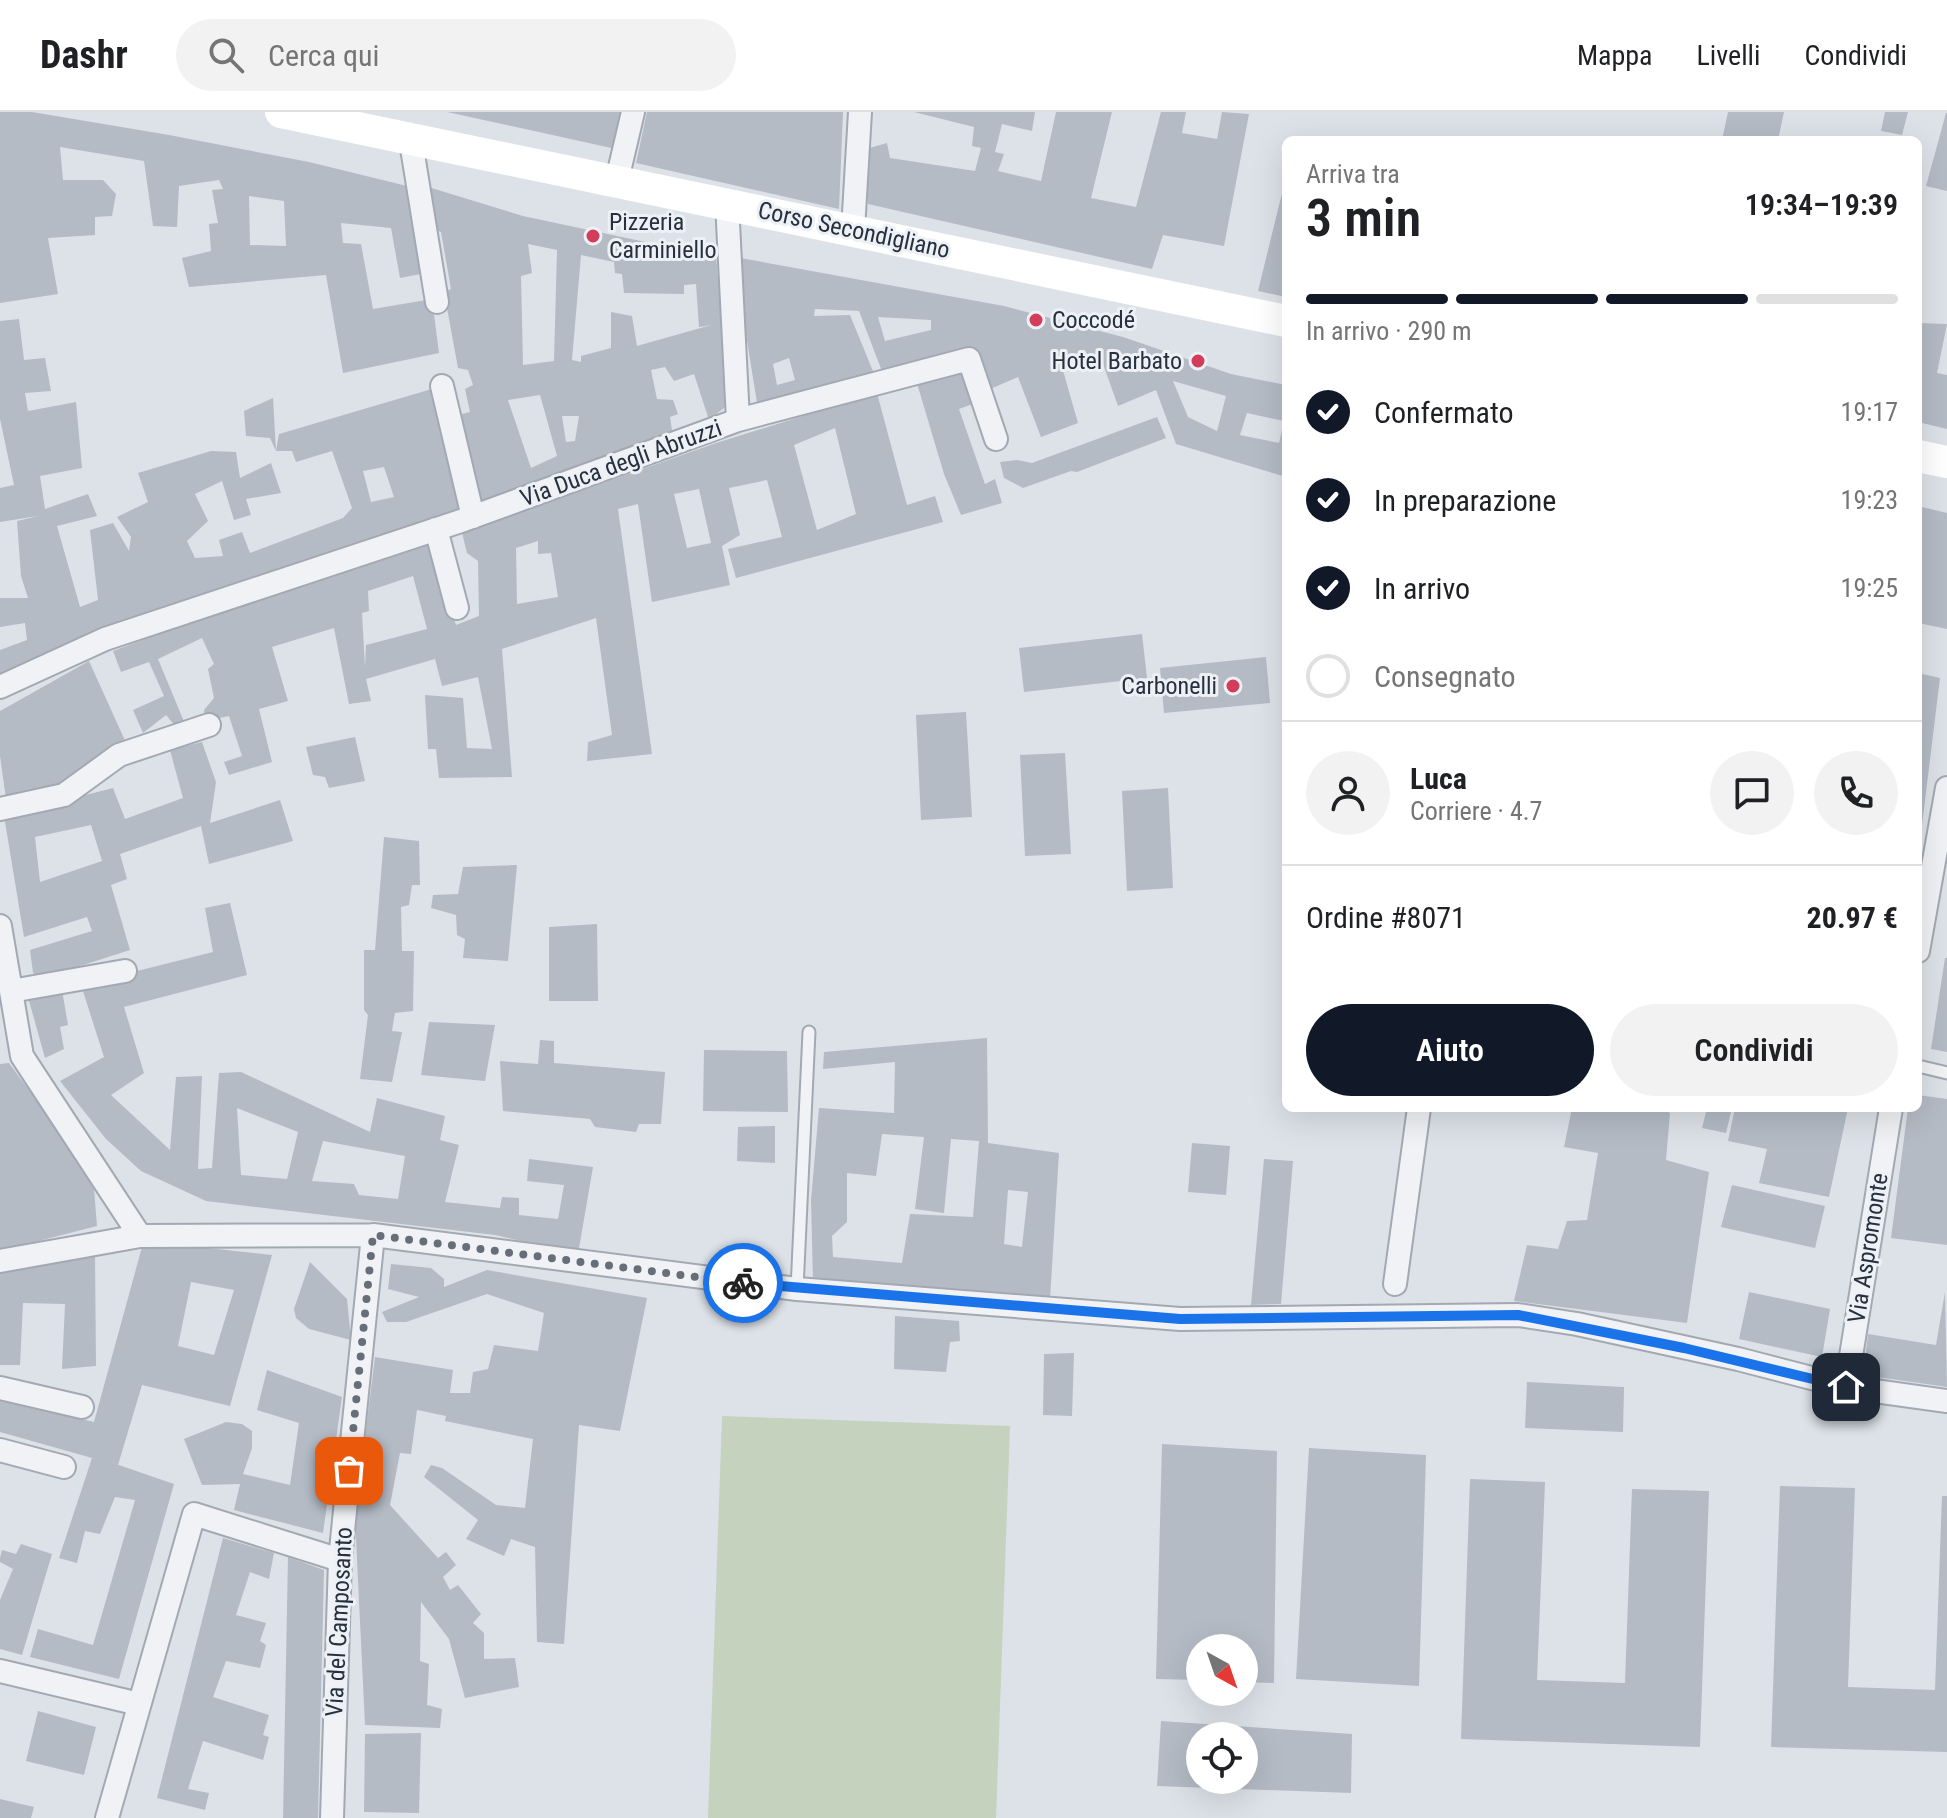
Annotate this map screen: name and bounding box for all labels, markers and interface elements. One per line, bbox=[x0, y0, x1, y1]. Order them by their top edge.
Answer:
search box bbox=[176, 19, 736, 91]
text: Dashr bbox=[40, 33, 128, 77]
icon: search bbox=[204, 33, 248, 77]
text: Cerca qui bbox=[268, 38, 379, 73]
text: Mappa bbox=[1577, 39, 1653, 72]
text: Livelli bbox=[1697, 39, 1760, 72]
text: Condividi bbox=[1804, 39, 1907, 72]
text: Arriva tra bbox=[1306, 159, 1400, 189]
text: 19:34–19:39 bbox=[1745, 187, 1898, 222]
text: 3 min bbox=[1306, 188, 1421, 249]
street label: Corso Secondigliano bbox=[756, 196, 952, 264]
place label: Pizzeria Carminiello bbox=[609, 208, 716, 264]
marker: Pizzeria Carminiello bbox=[584, 227, 602, 245]
place label: Coccodé bbox=[1052, 306, 1135, 334]
marker: Coccodé bbox=[1027, 311, 1045, 329]
text: In arrivo · 290 m bbox=[1306, 316, 1472, 346]
place label: Hotel Barbato bbox=[1052, 347, 1182, 375]
marker: Hotel Barbato bbox=[1189, 352, 1207, 370]
icon: check bbox=[1306, 390, 1350, 434]
text: Confermato bbox=[1374, 395, 1514, 430]
text: 19:17 bbox=[1841, 397, 1898, 427]
street label: Via Duca degli Abruzzi bbox=[517, 414, 725, 512]
icon: check bbox=[1306, 478, 1350, 522]
text: In preparazione bbox=[1374, 483, 1556, 518]
text: 19:23 bbox=[1841, 485, 1898, 515]
icon: check bbox=[1306, 566, 1350, 610]
text: In arrivo bbox=[1374, 571, 1470, 606]
text: 19:25 bbox=[1841, 573, 1898, 603]
text: Consegnato bbox=[1374, 659, 1516, 694]
place label: Carbonelli bbox=[1121, 672, 1217, 700]
marker: Carbonelli bbox=[1224, 677, 1242, 695]
button: person bbox=[1306, 751, 1390, 835]
button: chat bbox=[1710, 751, 1794, 835]
button: phone bbox=[1814, 751, 1898, 835]
text: Luca bbox=[1410, 761, 1467, 796]
text: Corriere · 4.7 bbox=[1410, 796, 1542, 826]
text: Ordine #8071 bbox=[1306, 900, 1466, 935]
text: 20.97 € bbox=[1807, 900, 1898, 935]
button: Aiuto bbox=[1306, 1004, 1594, 1096]
button: Condividi bbox=[1610, 1004, 1898, 1096]
street label: Via Aspromonte bbox=[1842, 1171, 1894, 1325]
courier bbox=[703, 1243, 783, 1323]
icon: bike bbox=[721, 1261, 765, 1305]
pin bbox=[1812, 1353, 1880, 1421]
icon: home bbox=[1824, 1365, 1868, 1409]
pin bbox=[315, 1437, 383, 1505]
icon: bag bbox=[327, 1449, 371, 1493]
street label: Via del Camposanto bbox=[320, 1526, 358, 1718]
north arrow bbox=[1186, 1634, 1258, 1706]
map controls bbox=[1186, 1634, 1258, 1794]
button: locate bbox=[1186, 1722, 1258, 1794]

